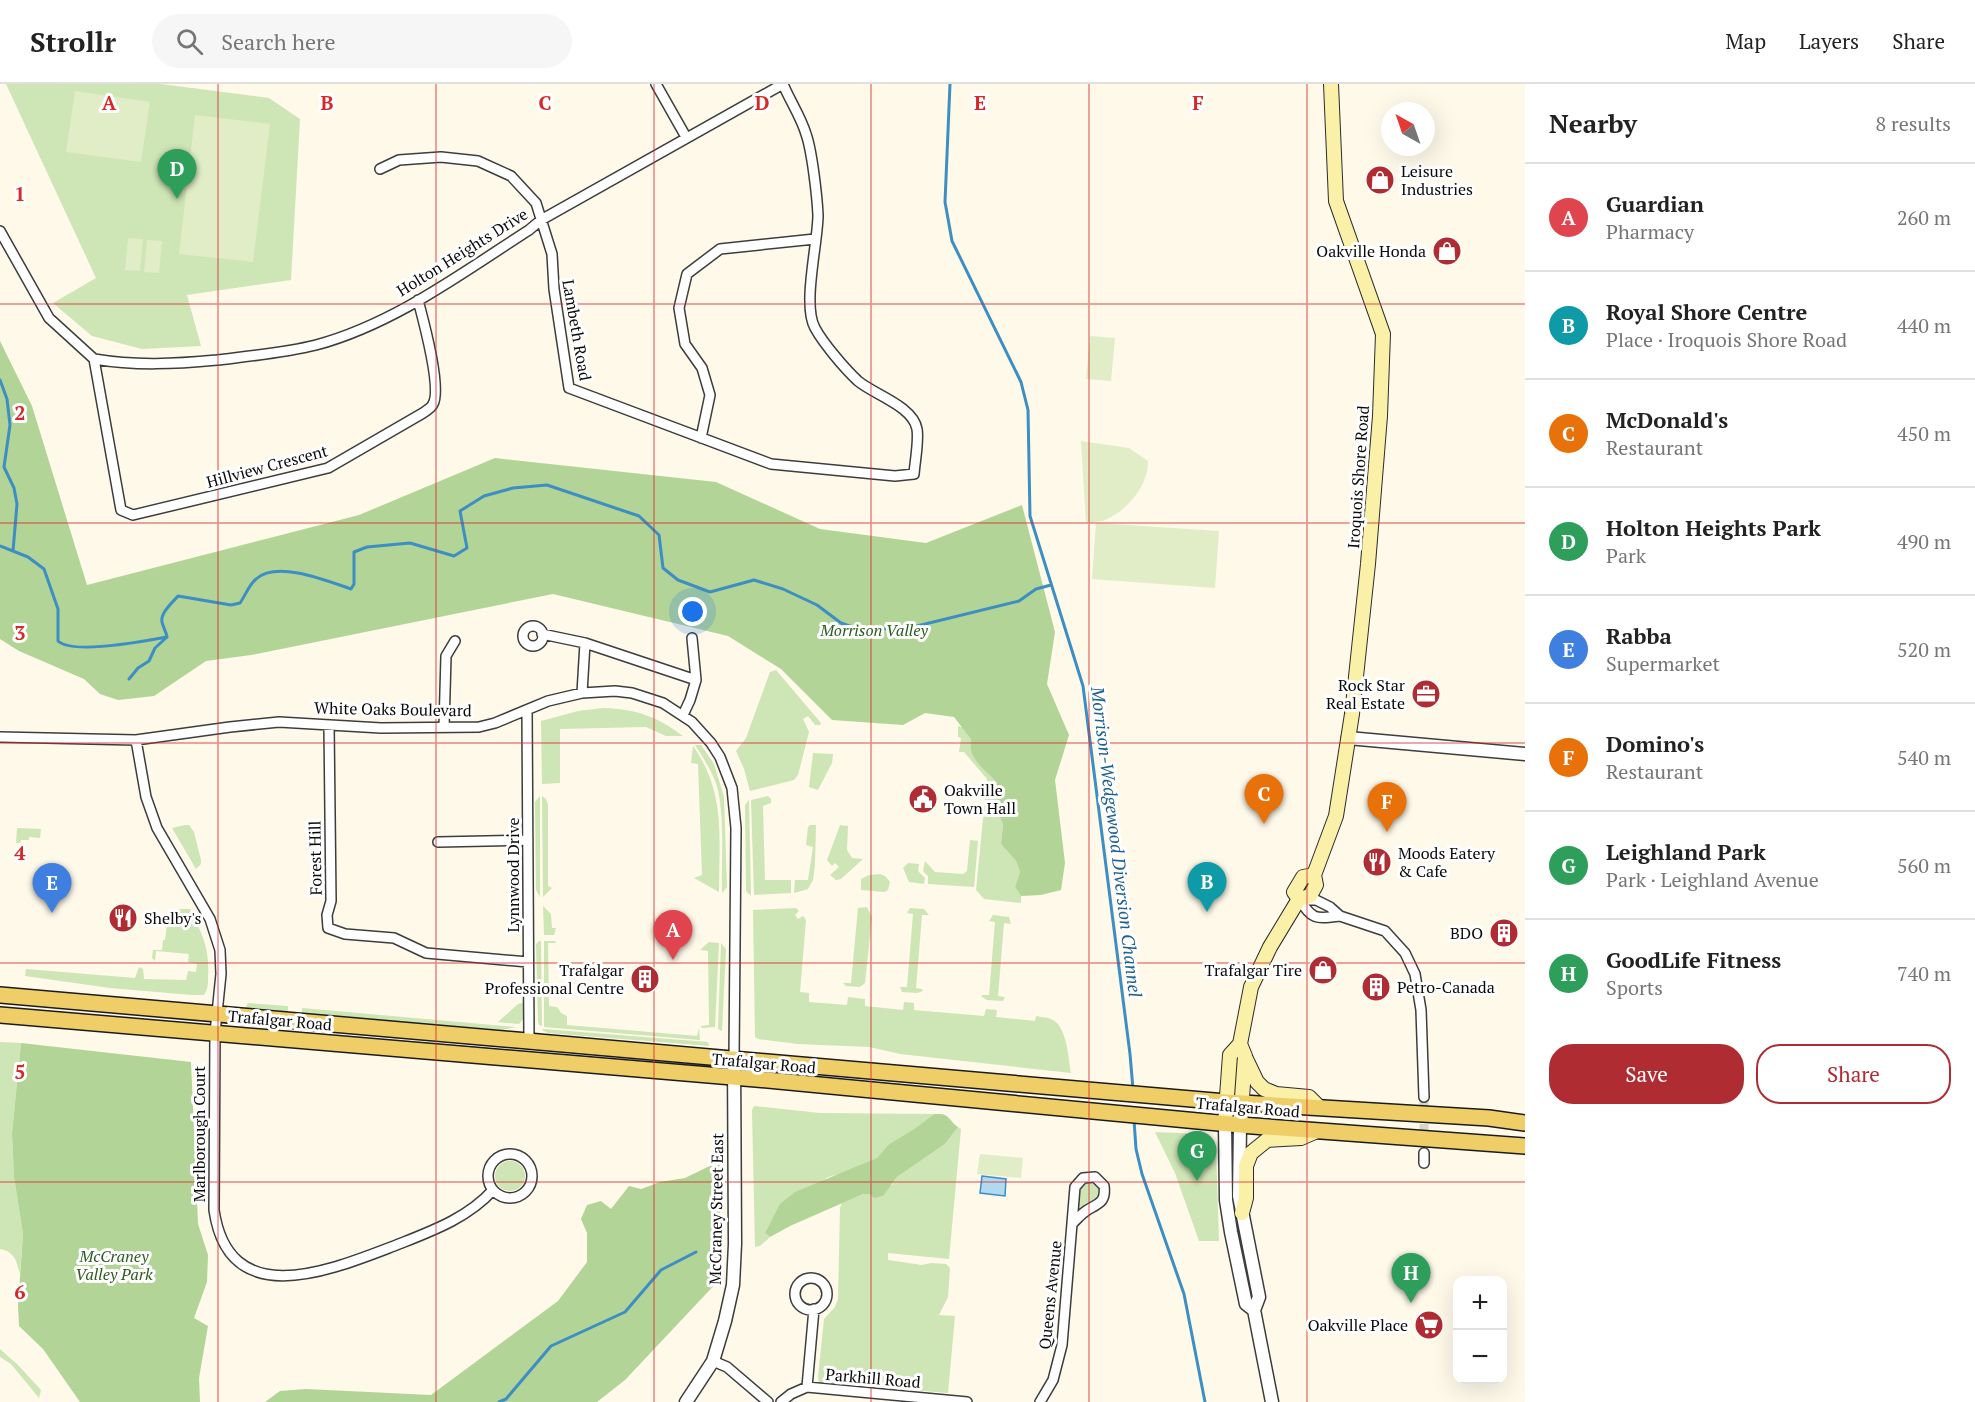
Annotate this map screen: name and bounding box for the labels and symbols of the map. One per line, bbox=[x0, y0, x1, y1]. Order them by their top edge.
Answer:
text: A bbox=[102, 89, 117, 116]
text: B bbox=[321, 89, 334, 116]
text: C bbox=[538, 89, 552, 116]
text: D bbox=[755, 89, 769, 116]
text: E bbox=[974, 89, 986, 116]
text: F bbox=[1192, 89, 1204, 116]
north arrow bbox=[1381, 102, 1435, 156]
pin: D bbox=[158, 150, 196, 199]
place label: Leisure Industries bbox=[1401, 160, 1473, 200]
shop icon: Leisure Industries bbox=[1364, 164, 1396, 196]
text: 1 bbox=[14, 180, 26, 207]
street label: Holton Heights Drive bbox=[392, 203, 532, 301]
shop icon: Oakville Honda bbox=[1431, 235, 1463, 267]
place label: Oakville Honda bbox=[1316, 240, 1426, 262]
street label: Lambeth Road bbox=[557, 278, 597, 382]
text: 2 bbox=[14, 399, 26, 426]
street label: Iroquois Shore Road bbox=[1342, 404, 1374, 549]
street label: Hillview Crescent bbox=[204, 439, 330, 493]
your location bbox=[678, 597, 707, 626]
text: 3 bbox=[14, 619, 26, 646]
park label: Morrison Valley bbox=[819, 619, 929, 641]
place label: Rock Star Real Estate bbox=[1326, 674, 1406, 714]
office icon: Rock Star Real Estate bbox=[1410, 678, 1442, 710]
water label: Morrison-Wedgewood Diversion Channel bbox=[1086, 684, 1148, 999]
street label: White Oaks Boulevard bbox=[314, 697, 472, 721]
pin: C bbox=[1244, 774, 1284, 824]
place label: Oakville Town Hall bbox=[944, 779, 1016, 819]
pin: F bbox=[1368, 782, 1406, 832]
public building icon: Oakville Town Hall bbox=[907, 783, 939, 815]
street label: Lynnwood Drive bbox=[502, 817, 524, 933]
street label: Forest Hill bbox=[303, 820, 327, 895]
text: 4 bbox=[14, 839, 26, 866]
place label: Moods Eatery & Cafe bbox=[1398, 842, 1496, 882]
restaurant icon: Moods Eatery & Cafe bbox=[1361, 846, 1393, 878]
pin: B bbox=[1188, 862, 1226, 912]
pin: E bbox=[32, 864, 72, 913]
restaurant icon: Shelby's bbox=[107, 902, 139, 934]
place label: Shelby's bbox=[144, 907, 201, 929]
pin: A bbox=[654, 910, 692, 960]
building icon: BDO bbox=[1488, 917, 1520, 949]
place label: BDO bbox=[1450, 922, 1483, 944]
shop icon: Trafalgar Tire bbox=[1307, 954, 1339, 986]
place label: Trafalgar Professional Centre bbox=[485, 959, 625, 999]
place label: Trafalgar Tire bbox=[1205, 959, 1302, 981]
building icon: Trafalgar Professional Centre bbox=[629, 963, 661, 995]
building icon: Petro-Canada bbox=[1360, 971, 1392, 1003]
place label: Petro-Canada bbox=[1397, 976, 1495, 998]
street label: Trafalgar Road bbox=[227, 1004, 333, 1036]
street label: Trafalgar Road bbox=[711, 1047, 817, 1079]
text: 5 bbox=[14, 1058, 26, 1085]
street label: Marlborough Court bbox=[188, 1066, 210, 1202]
street label: Trafalgar Road bbox=[1195, 1091, 1301, 1123]
pin: G bbox=[1178, 1132, 1216, 1181]
street label: McCraney Street East bbox=[704, 1133, 728, 1285]
street label: Queens Avenue bbox=[1033, 1239, 1067, 1351]
park label: McCraney Valley Park bbox=[75, 1245, 153, 1285]
pin: H bbox=[1392, 1254, 1430, 1303]
text: 6 bbox=[14, 1278, 26, 1305]
supermarket icon: Oakville Place bbox=[1413, 1309, 1445, 1341]
place label: Oakville Place bbox=[1308, 1314, 1408, 1336]
street label: Parkhill Road bbox=[825, 1363, 922, 1393]

